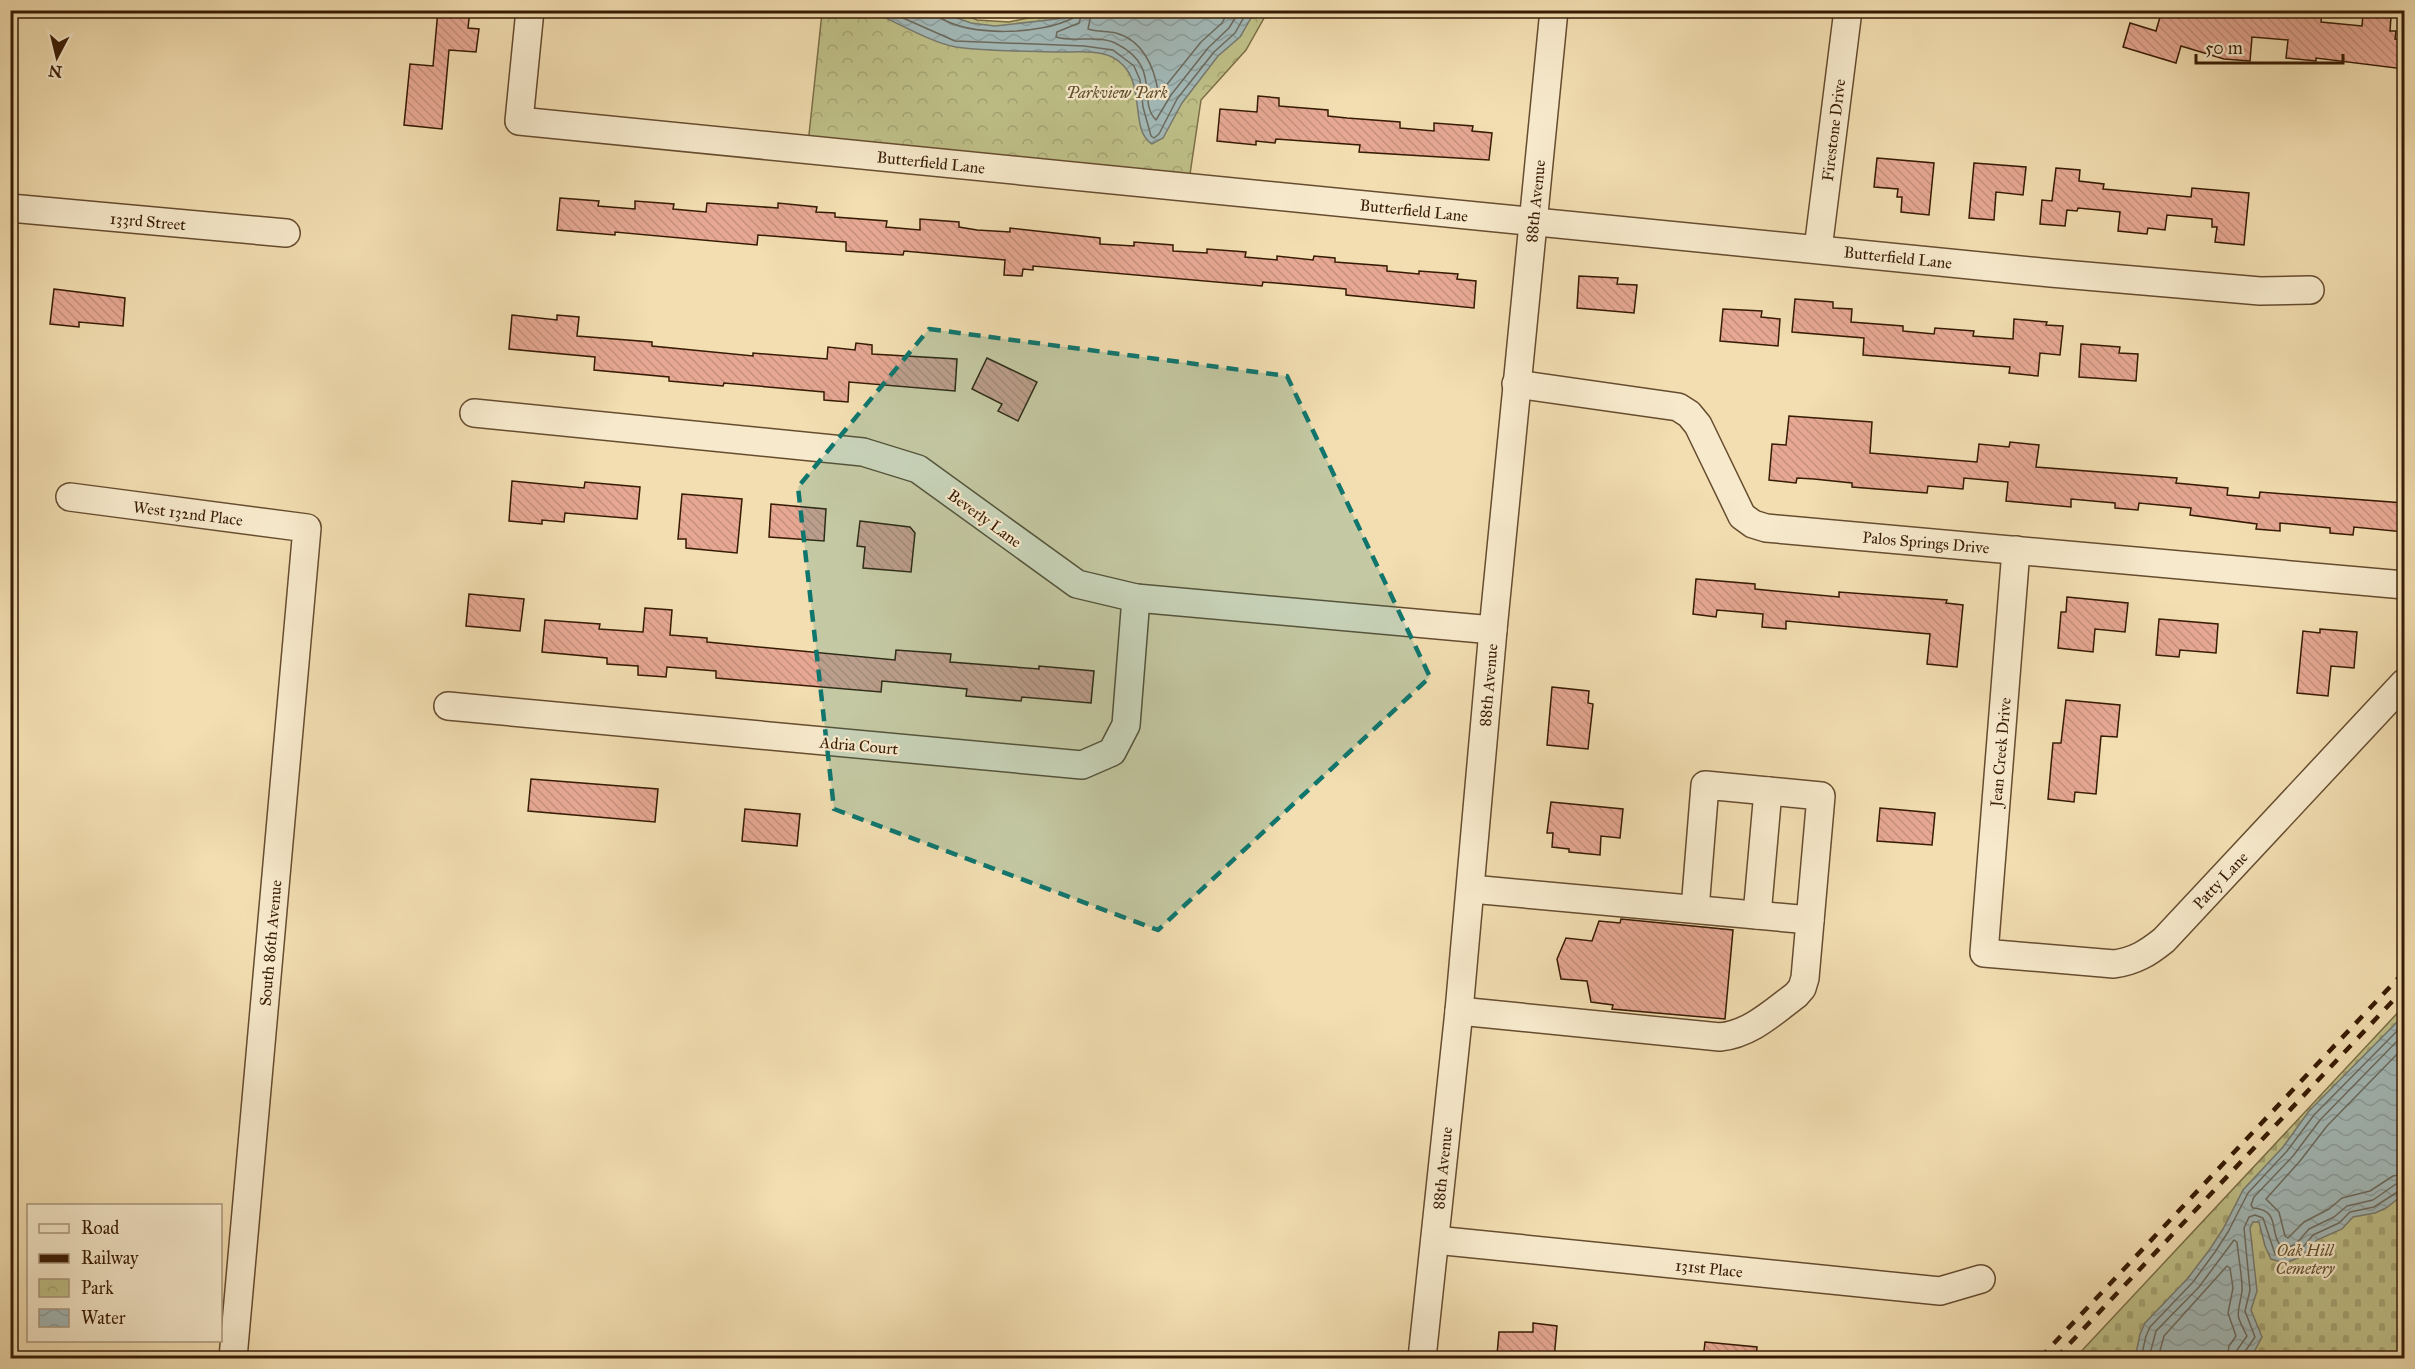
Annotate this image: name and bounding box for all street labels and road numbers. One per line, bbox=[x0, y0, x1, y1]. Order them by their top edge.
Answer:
street label: Firestone Drive bbox=[1818, 78, 1849, 182]
street label: Butterfield Lane bbox=[876, 147, 986, 178]
street label: 88th Avenue bbox=[1522, 158, 1549, 243]
street label: Butterfield Lane bbox=[1359, 195, 1469, 226]
street label: 133rd Street bbox=[109, 209, 187, 234]
street label: Butterfield Lane bbox=[1843, 242, 1953, 273]
street label: Beverly Lane bbox=[944, 485, 1025, 552]
street label: West 132nd Place bbox=[132, 497, 244, 530]
street label: Palos Springs Drive bbox=[1862, 527, 1991, 559]
street label: 88th Avenue bbox=[1475, 643, 1502, 727]
street label: Jean Creek Drive bbox=[1986, 696, 2016, 810]
street label: Adria Court bbox=[818, 733, 899, 758]
street label: Patty Lane bbox=[2189, 847, 2252, 913]
street label: South 86th Avenue bbox=[256, 879, 286, 1007]
street label: 88th Avenue bbox=[1429, 1125, 1456, 1210]
street label: 131st Place bbox=[1674, 1256, 1744, 1282]

